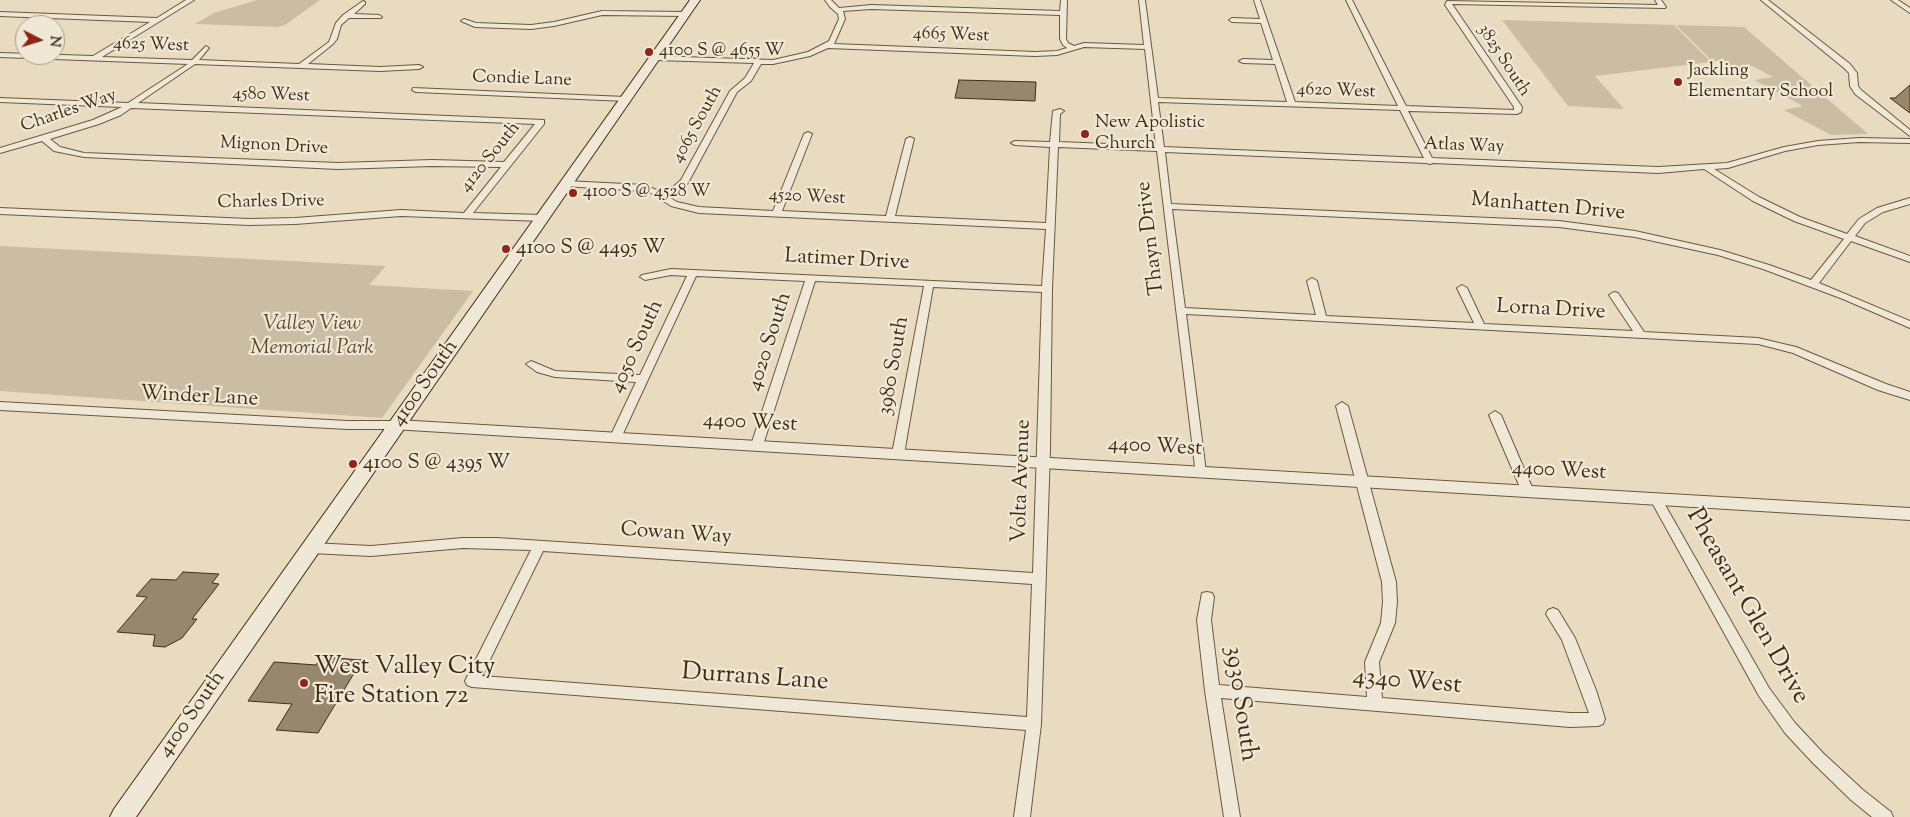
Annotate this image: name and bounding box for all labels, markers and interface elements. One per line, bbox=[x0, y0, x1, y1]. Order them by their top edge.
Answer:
north arrow bbox=[15, 15, 65, 65]
street label: 3825 South bbox=[1472, 21, 1534, 101]
street label: 4665 West bbox=[912, 24, 990, 48]
street label: 4625 West bbox=[113, 34, 189, 58]
text: N bbox=[43, 35, 64, 48]
place label: 4100 S @ 4655 W bbox=[659, 41, 784, 63]
marker: 4100 S @ 4655 W bbox=[643, 46, 655, 58]
place label: Jackling Elementary School bbox=[1688, 61, 1833, 104]
street label: Condie Lane bbox=[472, 67, 572, 93]
marker: Jackling Elementary School bbox=[1672, 76, 1684, 88]
street label: 4620 West bbox=[1296, 80, 1376, 104]
street label: 4065 South bbox=[668, 83, 728, 167]
street label: 4580 West bbox=[232, 84, 310, 108]
street label: Charles Way bbox=[18, 86, 120, 138]
place label: New Apolistic Church bbox=[1095, 113, 1205, 156]
street label: 4120 South bbox=[456, 118, 526, 198]
marker: New Apolistic Church bbox=[1079, 128, 1091, 140]
street label: Mignon Drive bbox=[219, 133, 329, 161]
street label: Atlas Way bbox=[1423, 135, 1505, 159]
street label: Thayn Drive bbox=[1133, 180, 1171, 296]
place label: 4100 S @ 4528 W bbox=[583, 182, 711, 204]
street label: 4520 West bbox=[768, 185, 846, 211]
marker: 4100 S @ 4528 W bbox=[567, 187, 579, 199]
street label: Manhatten Drive bbox=[1470, 189, 1626, 227]
street label: Charles Drive bbox=[217, 191, 325, 215]
place label: 4100 S @ 4495 W bbox=[516, 236, 665, 262]
marker: 4100 S @ 4495 W bbox=[500, 243, 512, 255]
street label: Latimer Drive bbox=[784, 245, 910, 277]
street label: 4020 South bbox=[743, 289, 799, 395]
street label: 4050 South bbox=[605, 296, 671, 398]
street label: Lorna Drive bbox=[1496, 296, 1606, 326]
park label: Valley View Memorial Park bbox=[250, 312, 374, 362]
street label: 3980 South bbox=[874, 314, 916, 418]
street label: 4100 South bbox=[387, 336, 465, 432]
street label: Winder Lane bbox=[139, 382, 259, 414]
street label: 4400 West bbox=[702, 409, 798, 439]
street label: Volta Avenue bbox=[1008, 419, 1038, 543]
street label: 4400 West bbox=[1107, 433, 1203, 463]
place label: 4100 S @ 4395 W bbox=[363, 451, 510, 477]
street label: 4400 West bbox=[1511, 457, 1607, 487]
marker: 4100 S @ 4395 W bbox=[347, 458, 359, 470]
street label: Pheasant Glen Drive bbox=[1678, 504, 1814, 710]
street label: Cowan Way bbox=[620, 519, 732, 551]
street label: 3930 South bbox=[1216, 644, 1262, 764]
place label: West Valley City Fire Station 72 bbox=[314, 654, 495, 713]
street label: Durrans Lane bbox=[681, 659, 829, 699]
street label: 4340 West bbox=[1351, 663, 1463, 703]
street label: 4100 South bbox=[154, 667, 232, 763]
marker: West Valley City Fire Station 72 bbox=[298, 677, 310, 689]

